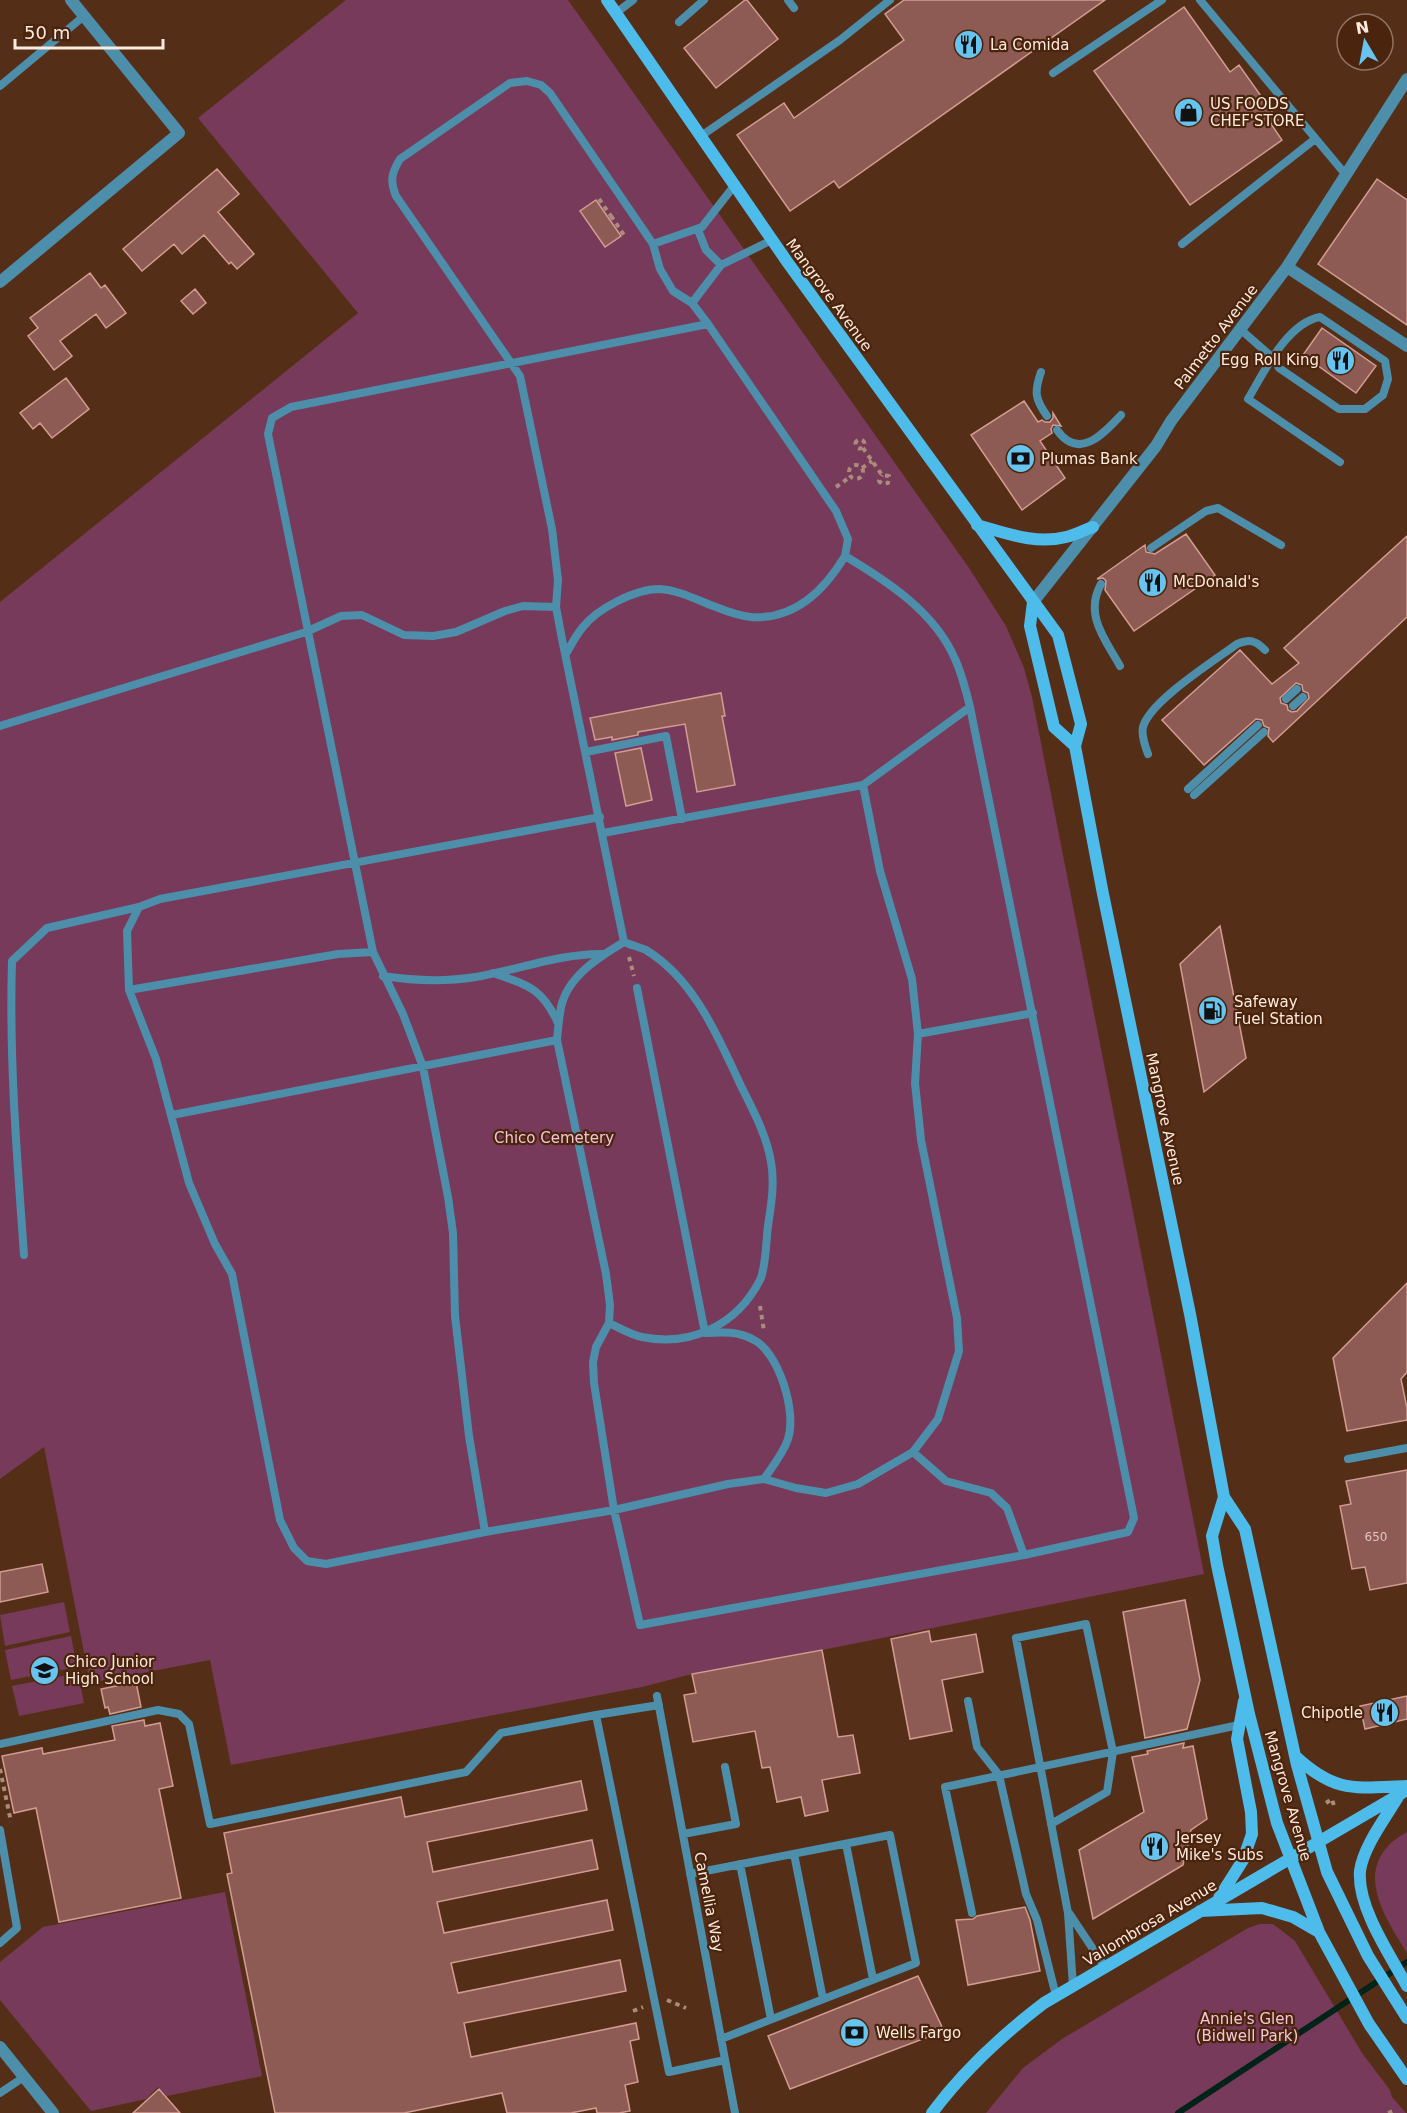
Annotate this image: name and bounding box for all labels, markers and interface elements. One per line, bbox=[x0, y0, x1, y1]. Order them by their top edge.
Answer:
scale bar bbox=[15, 12, 164, 50]
north arrow bbox=[1335, 12, 1395, 72]
text: N bbox=[1354, 17, 1371, 38]
text: 50 m bbox=[24, 22, 70, 43]
restaurant icon: La Comida bbox=[953, 29, 985, 61]
place label: La Comida bbox=[990, 36, 1069, 54]
place label: US FOODS CHEF'STORE bbox=[1210, 95, 1304, 130]
shop icon: US FOODS CHEF'STORE bbox=[1173, 97, 1205, 129]
street label: Mangrove Avenue bbox=[782, 235, 876, 355]
street label: Palmetto Avenue bbox=[1171, 281, 1261, 393]
restaurant icon: Egg Roll King bbox=[1324, 344, 1356, 376]
place label: Egg Roll King bbox=[1221, 351, 1319, 369]
bank icon: Plumas Bank bbox=[1004, 443, 1036, 475]
place label: Plumas Bank bbox=[1041, 450, 1138, 468]
restaurant icon: McDonald's bbox=[1136, 566, 1168, 598]
place label: McDonald's bbox=[1173, 573, 1259, 591]
place label: Safeway Fuel Station bbox=[1234, 993, 1323, 1028]
fuel station icon: Safeway Fuel Station bbox=[1197, 995, 1229, 1027]
street label: Mangrove Avenue bbox=[1142, 1051, 1188, 1187]
park label: Chico Cemetery bbox=[494, 1129, 614, 1147]
house number: 650 bbox=[1365, 1530, 1387, 1544]
place label: Chico Junior High School bbox=[65, 1653, 155, 1688]
school or university icon: Chico Junior High School bbox=[28, 1655, 60, 1687]
restaurant icon: Chipotle bbox=[1368, 1697, 1400, 1729]
place label: Chipotle bbox=[1301, 1704, 1363, 1722]
street label: Mangrove Avenue bbox=[1261, 1729, 1315, 1863]
place label: Jersey Mike's Subs bbox=[1175, 1829, 1264, 1864]
restaurant icon: Jersey Mike's Subs bbox=[1139, 1831, 1171, 1863]
street label: Camellia Way bbox=[690, 1850, 728, 1954]
street label: Vallombrosa Avenue bbox=[1080, 1876, 1220, 1970]
park label: Annie's Glen (Bidwell Park) bbox=[1196, 2010, 1298, 2045]
bank icon: Wells Fargo bbox=[839, 2017, 871, 2049]
place label: Wells Fargo bbox=[876, 2024, 961, 2042]

